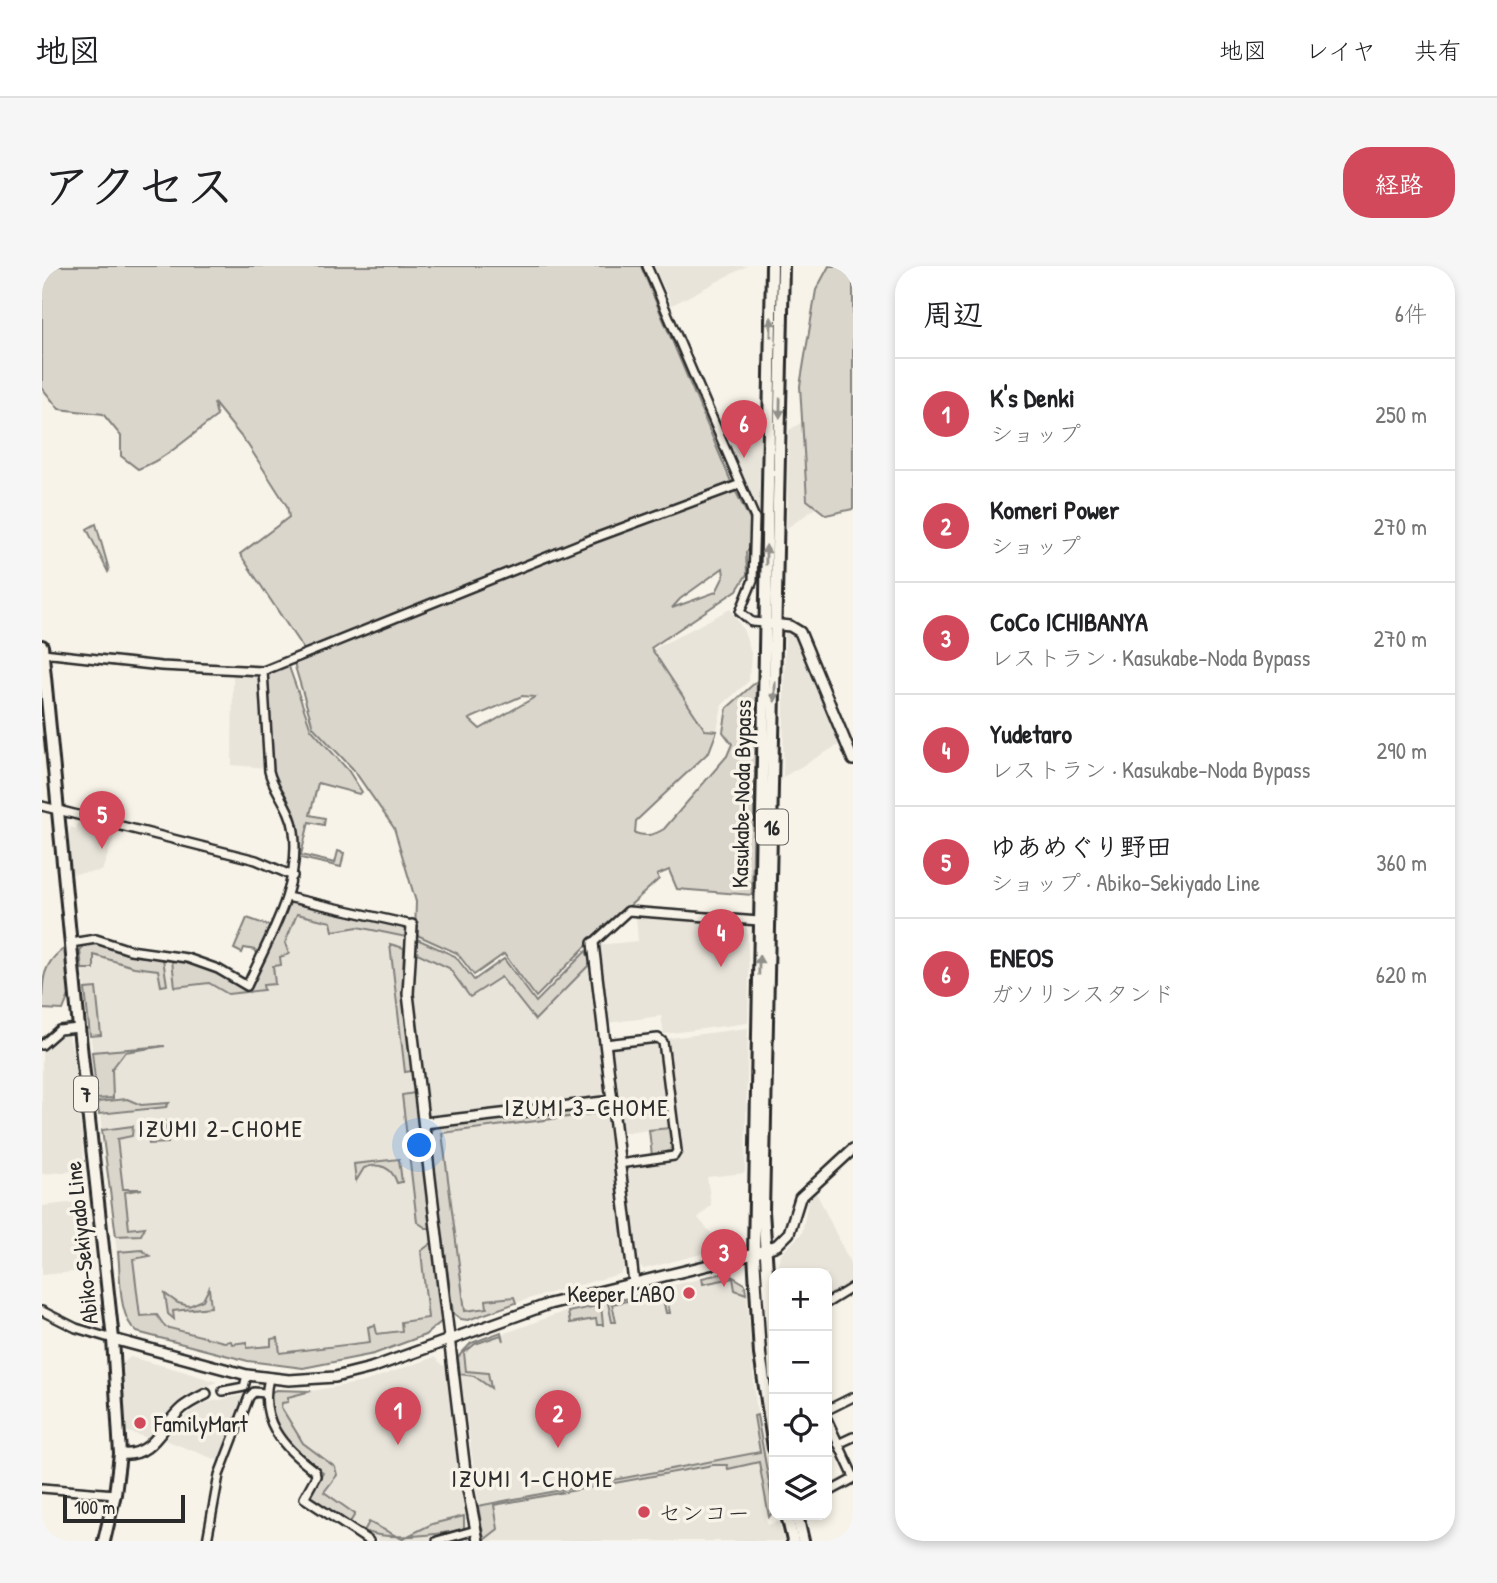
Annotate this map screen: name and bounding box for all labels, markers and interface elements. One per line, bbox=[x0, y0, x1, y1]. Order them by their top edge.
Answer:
text: 地図 bbox=[35, 28, 101, 72]
text: 地図 bbox=[1219, 34, 1267, 66]
text: レイヤ bbox=[1305, 34, 1376, 66]
text: 共有 bbox=[1414, 34, 1462, 66]
button: 経路 bbox=[1343, 147, 1455, 218]
text: アクセス bbox=[42, 152, 235, 218]
text: 周辺 bbox=[923, 294, 983, 334]
text: 6件 bbox=[1395, 298, 1427, 329]
one-way arrow bbox=[765, 316, 777, 338]
text: K's Denki bbox=[990, 380, 1075, 415]
one-way arrow bbox=[775, 397, 786, 419]
text: 1 bbox=[942, 399, 950, 430]
text: 250 m bbox=[1375, 399, 1427, 430]
pin: 6 bbox=[721, 400, 767, 458]
text: ショップ bbox=[990, 418, 1081, 449]
text: Komeri Power bbox=[990, 492, 1119, 527]
text: 2 bbox=[941, 511, 951, 542]
text: 270 m bbox=[1374, 511, 1427, 542]
text: ショップ bbox=[990, 530, 1081, 561]
one-way arrow bbox=[761, 544, 772, 566]
text: CoCo ICHIBANYA bbox=[990, 604, 1148, 639]
text: 3 bbox=[941, 623, 951, 654]
text: 270 m bbox=[1374, 623, 1427, 654]
text: レストラン · Kasukabe-Noda Bypass bbox=[990, 642, 1310, 673]
one-way arrow bbox=[769, 681, 781, 703]
street label: Kasukabe-Noda Bypass bbox=[724, 699, 758, 888]
text: Yudetaro bbox=[990, 716, 1072, 751]
text: 4 bbox=[942, 735, 950, 766]
text: 290 m bbox=[1377, 735, 1427, 766]
text: レストラン · Kasukabe-Noda Bypass bbox=[990, 754, 1310, 785]
pin: 5 bbox=[79, 791, 125, 849]
road number: 16 bbox=[756, 810, 788, 844]
text: ゆあめぐり野田 bbox=[990, 829, 1172, 864]
text: 5 bbox=[941, 847, 951, 878]
text: 360 m bbox=[1376, 847, 1427, 878]
text: ショップ · Abiko-Sekiyado Line bbox=[990, 867, 1260, 898]
pin: 4 bbox=[698, 909, 744, 967]
text: ENEOS bbox=[990, 940, 1053, 975]
one-way arrow bbox=[753, 954, 764, 976]
text: 6 bbox=[941, 959, 951, 990]
text: 620 m bbox=[1376, 959, 1427, 990]
text: ガソリンスタンド bbox=[990, 978, 1174, 1009]
road number: 7 bbox=[74, 1076, 98, 1112]
district label: IZUMI 3-CHOME bbox=[504, 1091, 670, 1123]
district label: IZUMI 2-CHOME bbox=[138, 1112, 304, 1144]
your location bbox=[402, 1128, 436, 1162]
street label: Abiko-Sekiyado Line bbox=[57, 1160, 105, 1326]
pin: 3 bbox=[701, 1229, 747, 1287]
map controls bbox=[769, 1268, 832, 1520]
button: + bbox=[769, 1268, 832, 1331]
place label: Keeper LABO bbox=[567, 1278, 675, 1309]
marker: Keeper LABO bbox=[681, 1285, 697, 1301]
button: − bbox=[769, 1331, 832, 1394]
pin: 1 bbox=[375, 1387, 421, 1445]
pin: 2 bbox=[535, 1390, 581, 1448]
button: locate bbox=[769, 1394, 832, 1457]
place label: FamilyMart bbox=[153, 1408, 249, 1439]
marker: FamilyMart bbox=[132, 1415, 148, 1431]
button: layers bbox=[769, 1457, 832, 1520]
district label: IZUMI 1-CHOME bbox=[451, 1462, 615, 1494]
scale bar bbox=[63, 1492, 186, 1524]
text: 100 m bbox=[74, 1494, 115, 1520]
place label: センコー bbox=[658, 1497, 750, 1528]
marker: センコー bbox=[636, 1504, 652, 1520]

